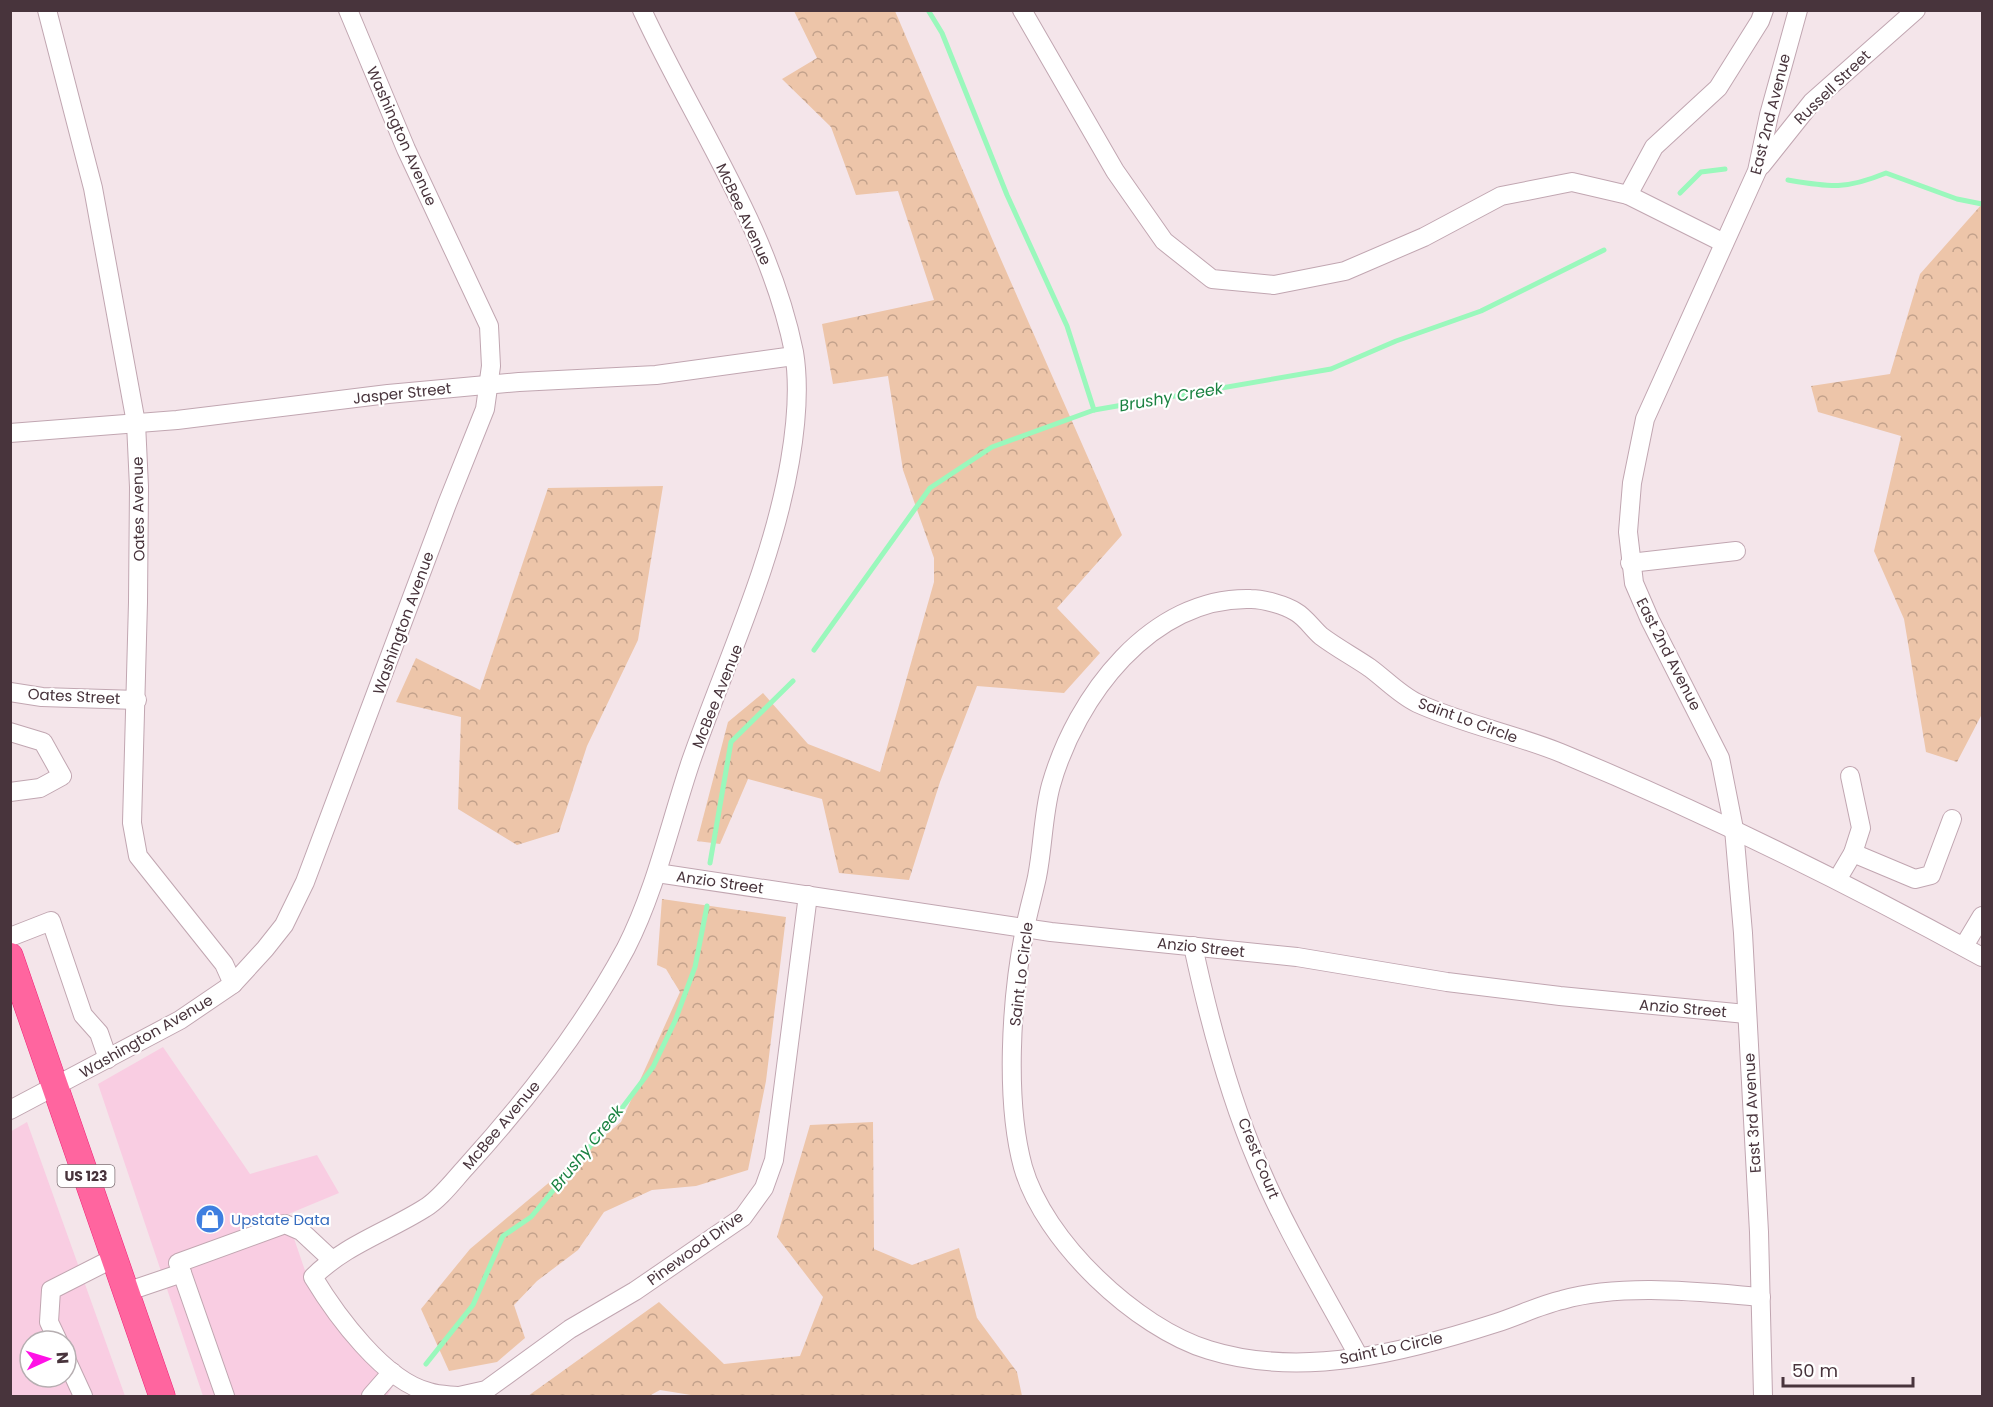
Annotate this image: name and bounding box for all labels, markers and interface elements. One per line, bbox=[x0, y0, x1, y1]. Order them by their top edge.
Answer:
street label: Russell Street bbox=[1789, 45, 1875, 129]
street label: East 2nd Avenue bbox=[1745, 51, 1795, 177]
street label: Washington Avenue bbox=[362, 63, 442, 209]
street label: McBee Avenue bbox=[711, 160, 777, 268]
water label: Brushy Creek bbox=[1117, 376, 1225, 417]
street label: Jasper Street bbox=[352, 377, 452, 409]
street label: Oates Avenue bbox=[127, 456, 149, 562]
street label: Washington Avenue bbox=[367, 549, 439, 697]
street label: East 2nd Avenue bbox=[1632, 594, 1706, 714]
street label: McBee Avenue bbox=[687, 641, 747, 751]
street label: Oates Street bbox=[27, 683, 121, 709]
street label: Saint Lo Circle bbox=[1415, 692, 1521, 748]
street label: Anzio Street bbox=[675, 865, 765, 899]
street label: Saint Lo Circle bbox=[1004, 921, 1038, 1027]
street label: Anzio Street bbox=[1156, 932, 1246, 962]
street label: Washington Avenue bbox=[76, 989, 216, 1083]
street label: Anzio Street bbox=[1638, 994, 1728, 1022]
street label: East 3rd Avenue bbox=[1738, 1053, 1766, 1173]
street label: McBee Avenue bbox=[458, 1076, 544, 1174]
water label: Brushy Creek bbox=[545, 1099, 629, 1196]
street label: Crest Court bbox=[1233, 1114, 1285, 1202]
road number: US 123 bbox=[58, 1165, 115, 1187]
shop icon: Upstate Data bbox=[194, 1203, 226, 1235]
street label: Pinewood Drive bbox=[642, 1206, 748, 1290]
place label: Upstate Data bbox=[231, 1209, 330, 1230]
street label: Saint Lo Circle bbox=[1338, 1327, 1444, 1369]
north arrow bbox=[18, 1329, 78, 1389]
scale bar bbox=[1783, 1350, 1914, 1388]
text: N bbox=[51, 1351, 74, 1365]
text: 50 m bbox=[1792, 1358, 1838, 1383]

